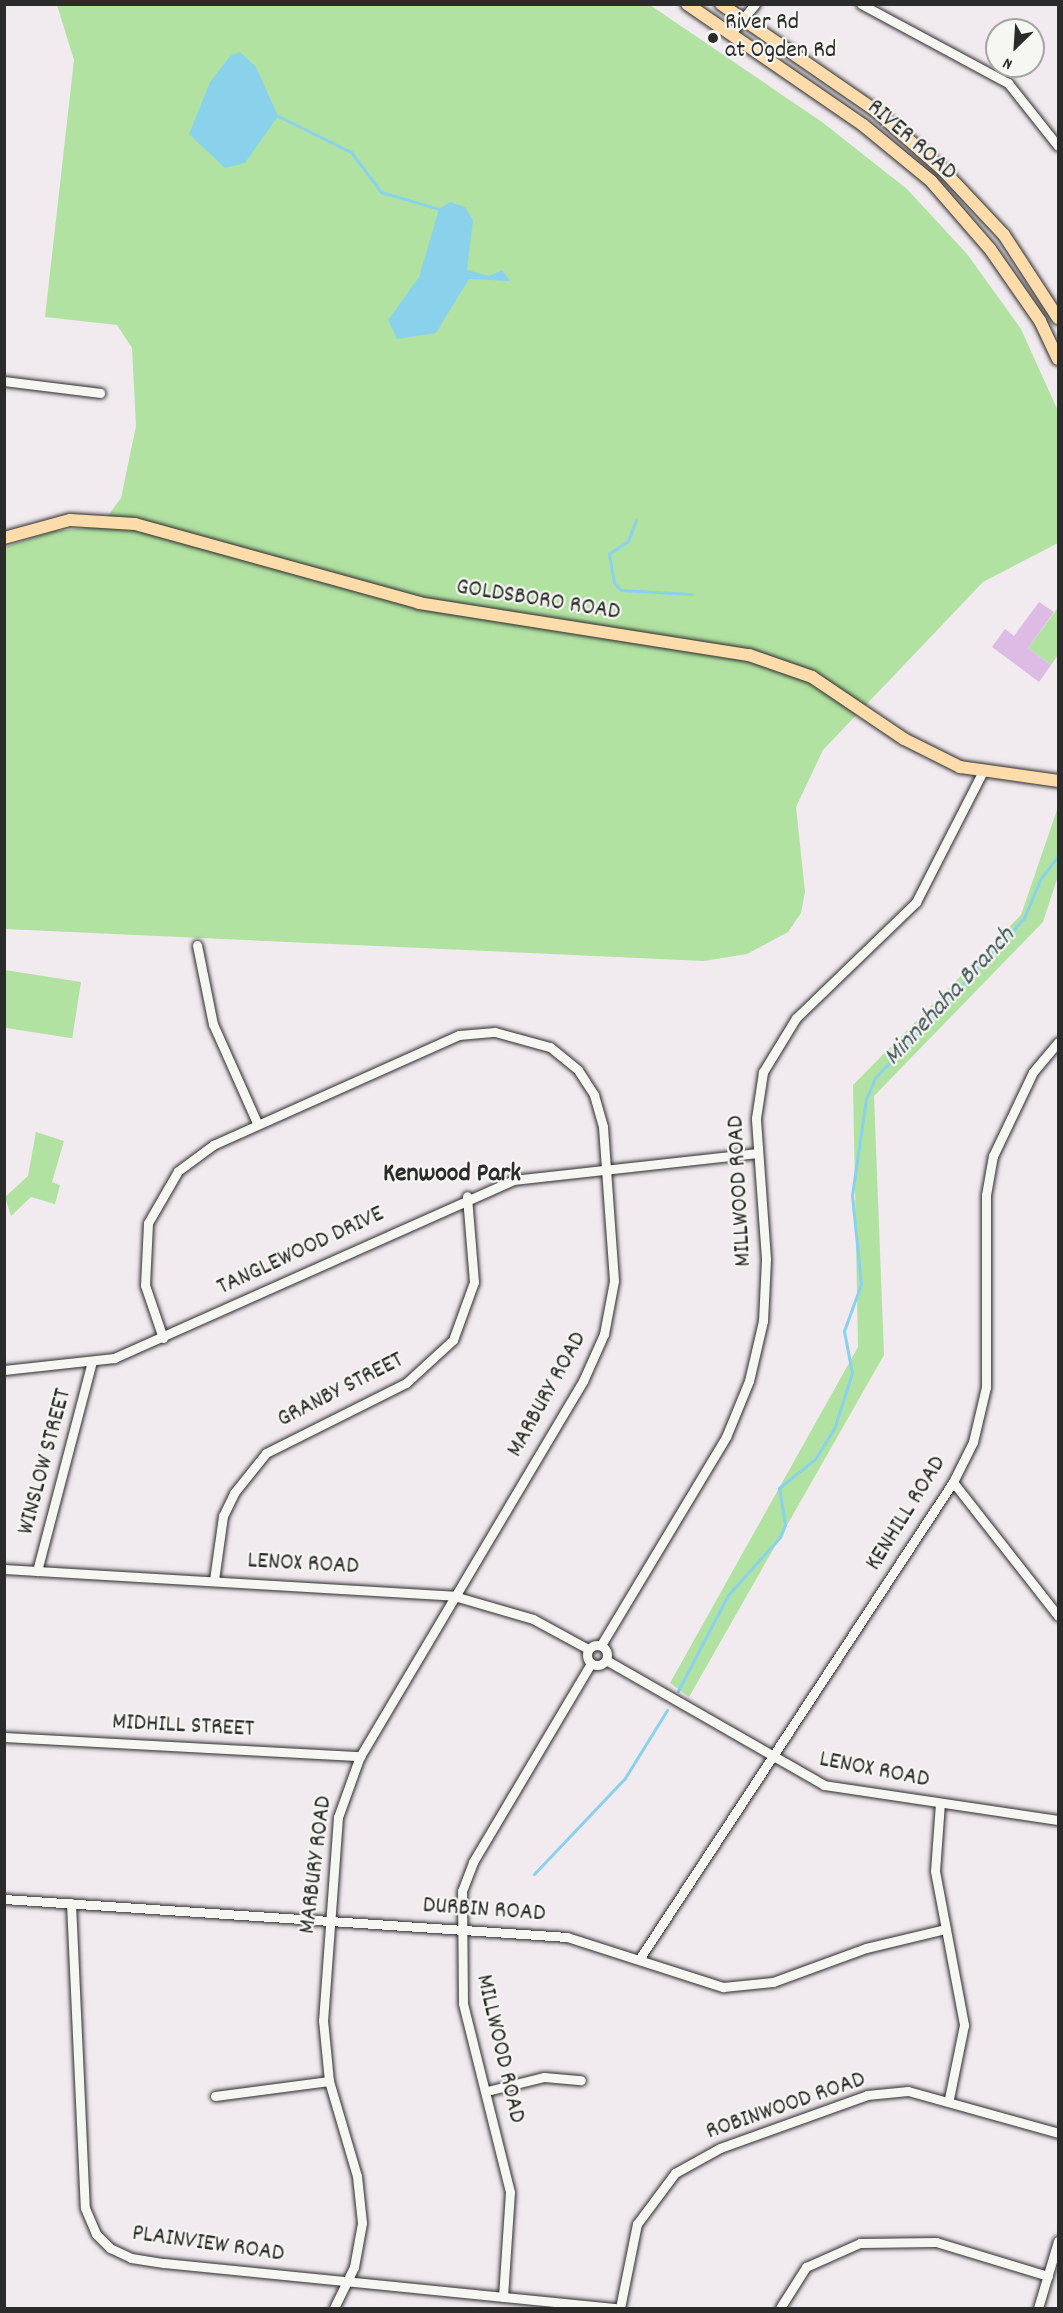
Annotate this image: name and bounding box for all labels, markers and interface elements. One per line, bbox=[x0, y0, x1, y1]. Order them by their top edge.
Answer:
place label: River Rd at Ogden Rd bbox=[725, 10, 836, 66]
north arrow bbox=[985, 18, 1045, 78]
marker: River Rd at Ogden Rd bbox=[706, 31, 720, 45]
text: N bbox=[1000, 51, 1016, 75]
street label: RIVER ROAD bbox=[860, 94, 962, 188]
street label: GOLDSBORO ROAD bbox=[454, 574, 622, 628]
water label: Minnehaha Branch bbox=[878, 921, 1022, 1073]
street label: MILLWOOD ROAD bbox=[723, 1115, 759, 1267]
district label: Kenwood Park bbox=[383, 1159, 521, 1191]
street label: TANGLEWOOD DRIVE bbox=[213, 1201, 389, 1303]
street label: MARBURY ROAD bbox=[502, 1327, 594, 1463]
street label: GRANBY STREET bbox=[273, 1347, 409, 1435]
street label: WINSLOW STREET bbox=[13, 1386, 79, 1538]
street label: KENHILL ROAD bbox=[860, 1451, 954, 1577]
street label: LENOX ROAD bbox=[247, 1548, 359, 1582]
street label: MIDHILL STREET bbox=[111, 1709, 255, 1745]
street label: LENOX ROAD bbox=[817, 1746, 931, 1796]
street label: MARBURY ROAD bbox=[294, 1794, 340, 1936]
street label: DURBIN ROAD bbox=[422, 1892, 546, 1930]
street label: MILLWOOD ROAD bbox=[468, 1972, 530, 2126]
street label: ROBINWOOD ROAD bbox=[703, 2066, 869, 2148]
street label: PLAINVIEW ROAD bbox=[130, 2220, 286, 2270]

